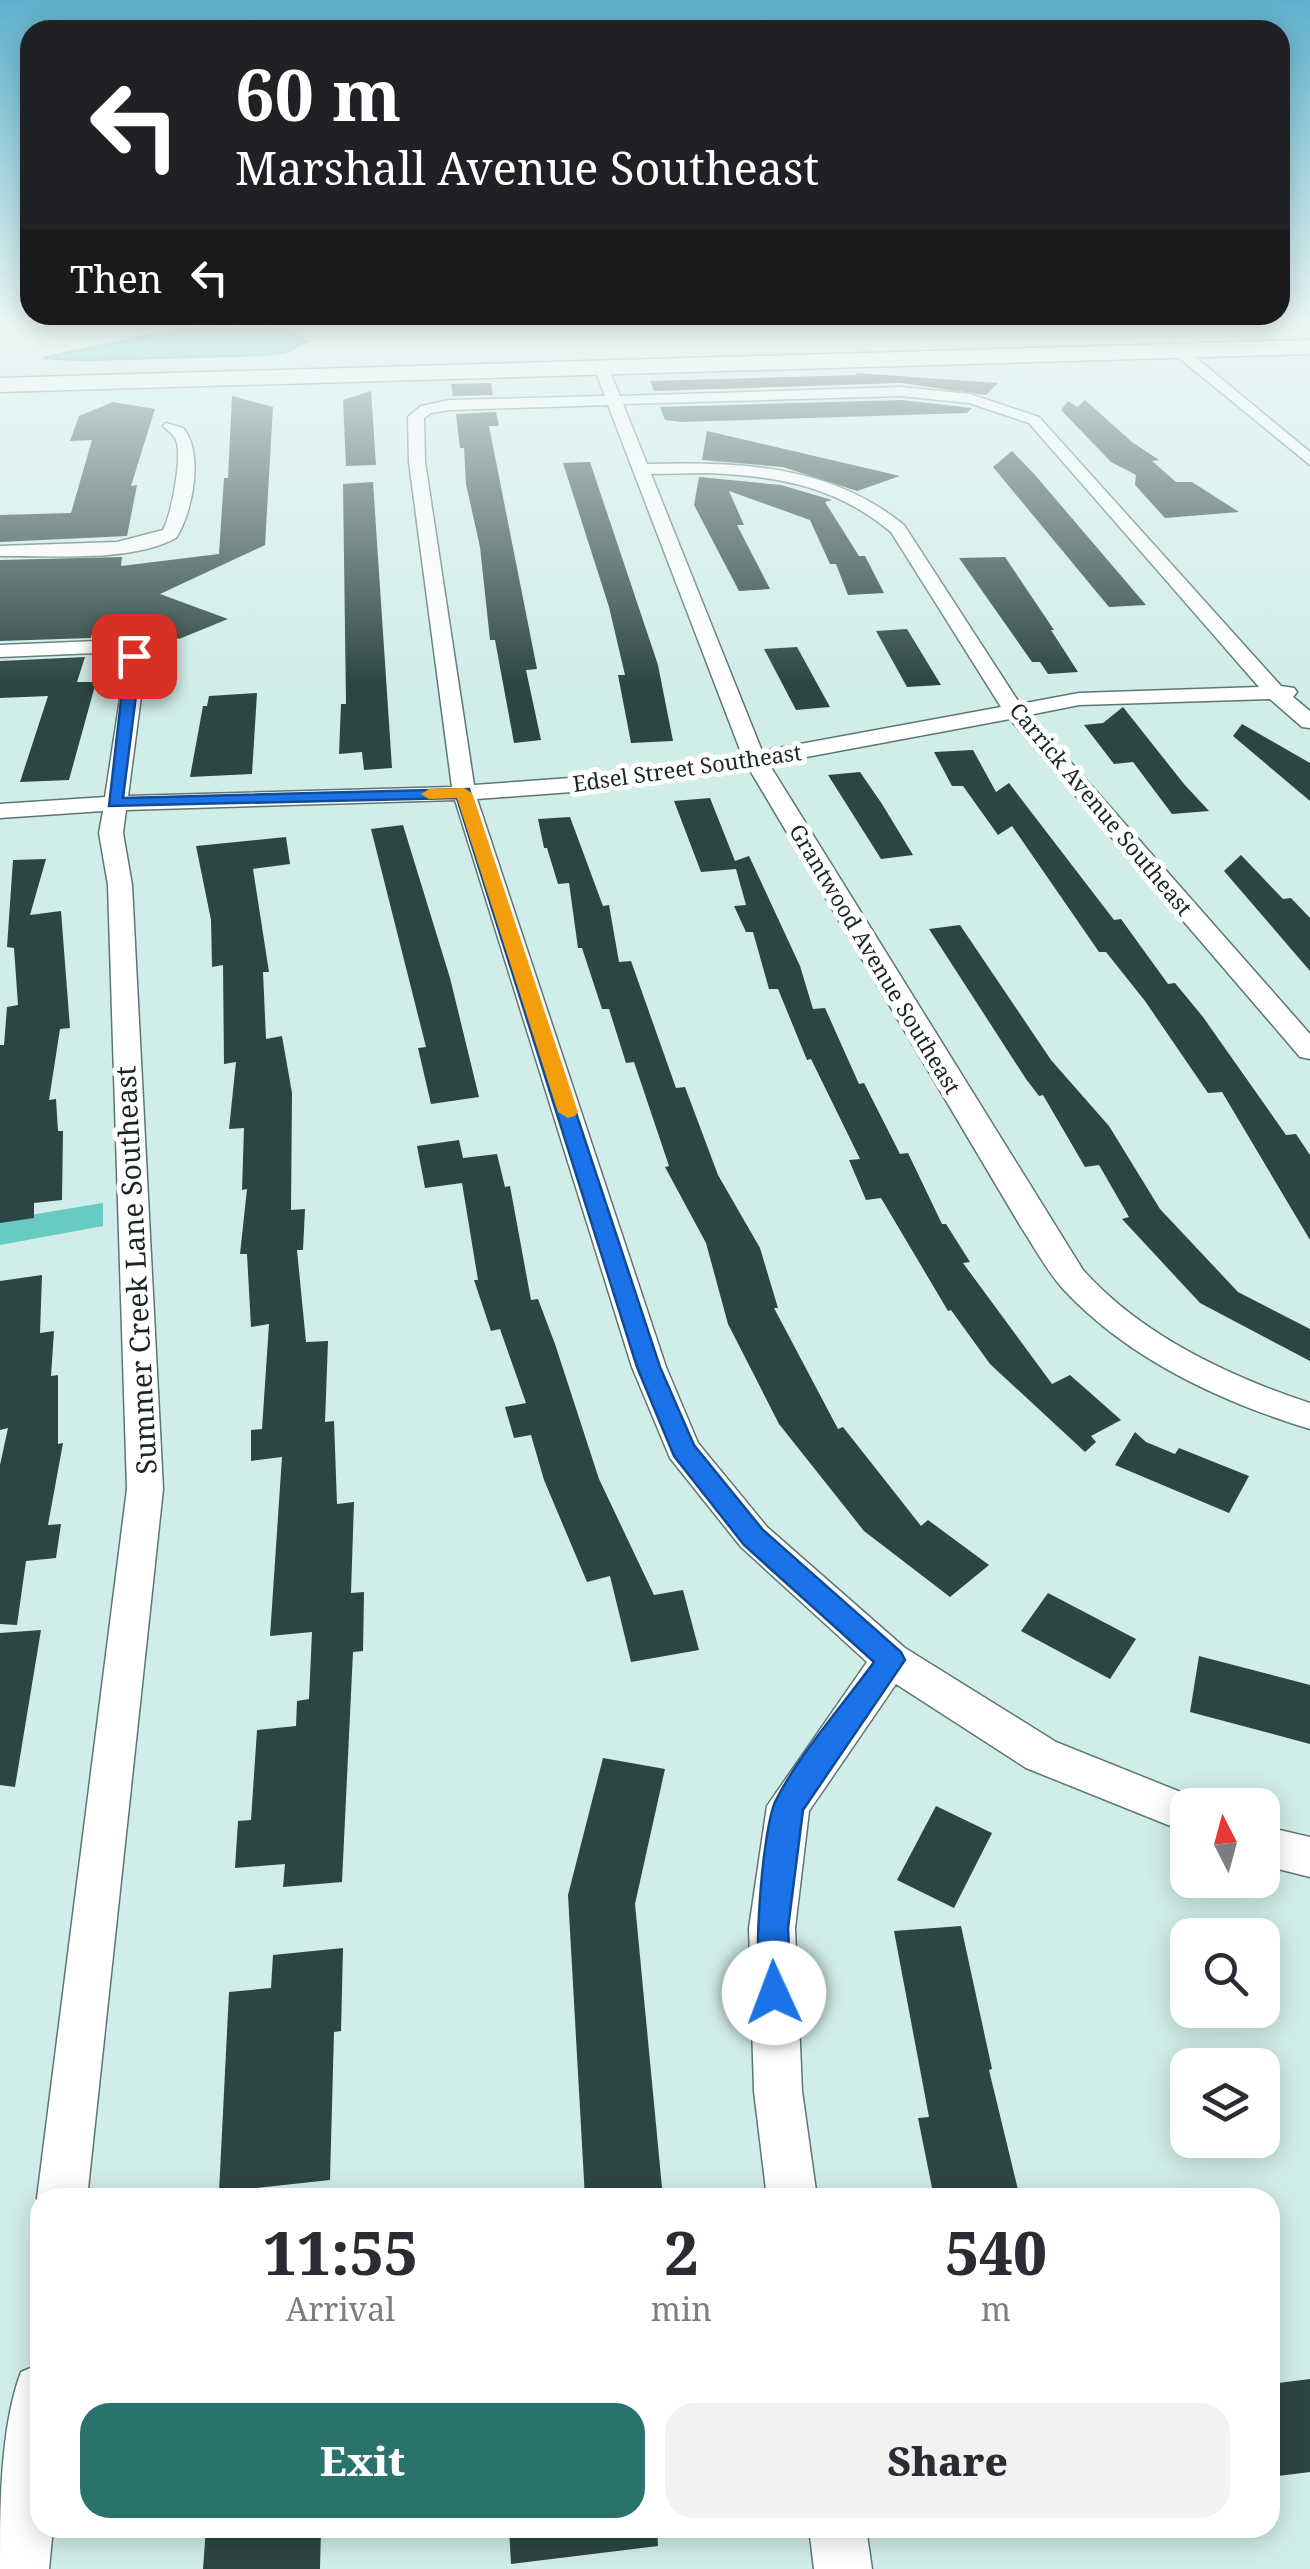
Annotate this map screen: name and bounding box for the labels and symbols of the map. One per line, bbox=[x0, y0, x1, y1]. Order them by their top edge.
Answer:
pin bbox=[92, 614, 177, 699]
street label: Carrick Avenue Southeast bbox=[1004, 695, 1200, 921]
street label: Edsel Street Southeast bbox=[571, 736, 803, 798]
street label: Grantwood Avenue Southeast bbox=[783, 818, 969, 1099]
street label: Summer Creek Lane Southeast bbox=[105, 1065, 165, 1475]
north arrow bbox=[1170, 1788, 1280, 1898]
position arrow bbox=[722, 1941, 826, 2045]

